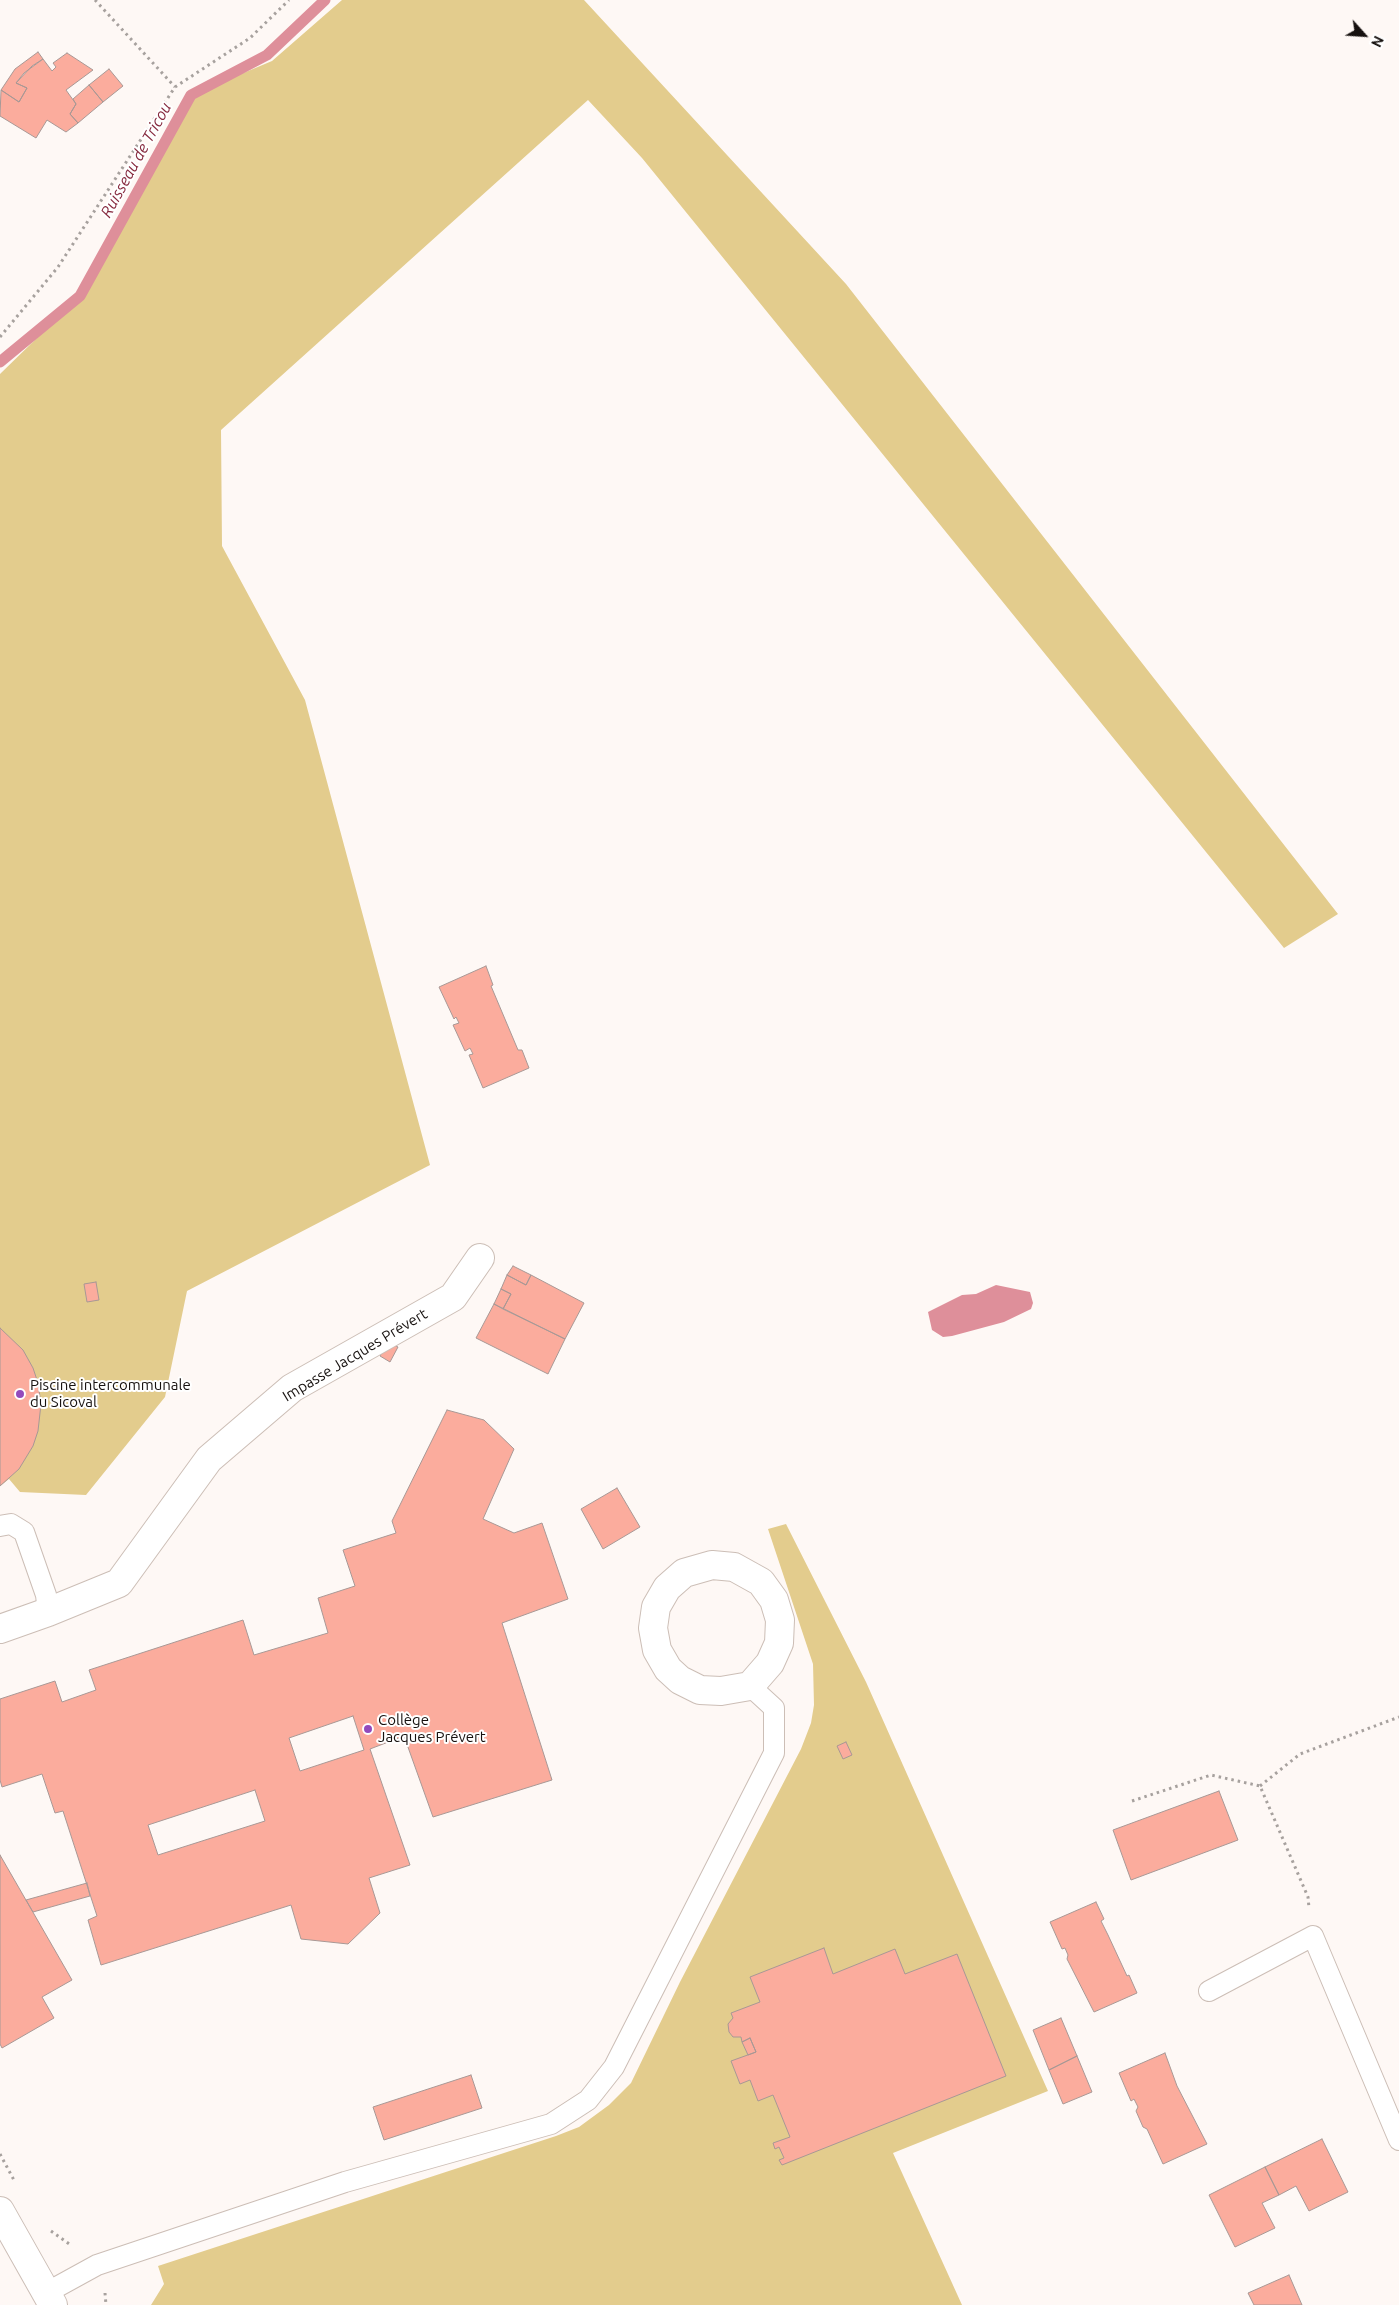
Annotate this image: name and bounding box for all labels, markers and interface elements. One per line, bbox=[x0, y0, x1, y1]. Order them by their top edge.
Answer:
north arrow bbox=[1339, 10, 1389, 60]
text: N bbox=[1368, 33, 1387, 50]
water label: Ruisseau de Tricou bbox=[97, 99, 175, 221]
street label: Impasse Jacques Prévert bbox=[279, 1305, 431, 1405]
place label: Piscine intercommunale du Sicoval bbox=[30, 1376, 191, 1411]
marker: Piscine intercommunale du Sicoval bbox=[14, 1388, 26, 1400]
place label: Collège Jacques Prévert bbox=[378, 1711, 486, 1746]
marker: Collège Jacques Prévert bbox=[362, 1723, 374, 1735]

